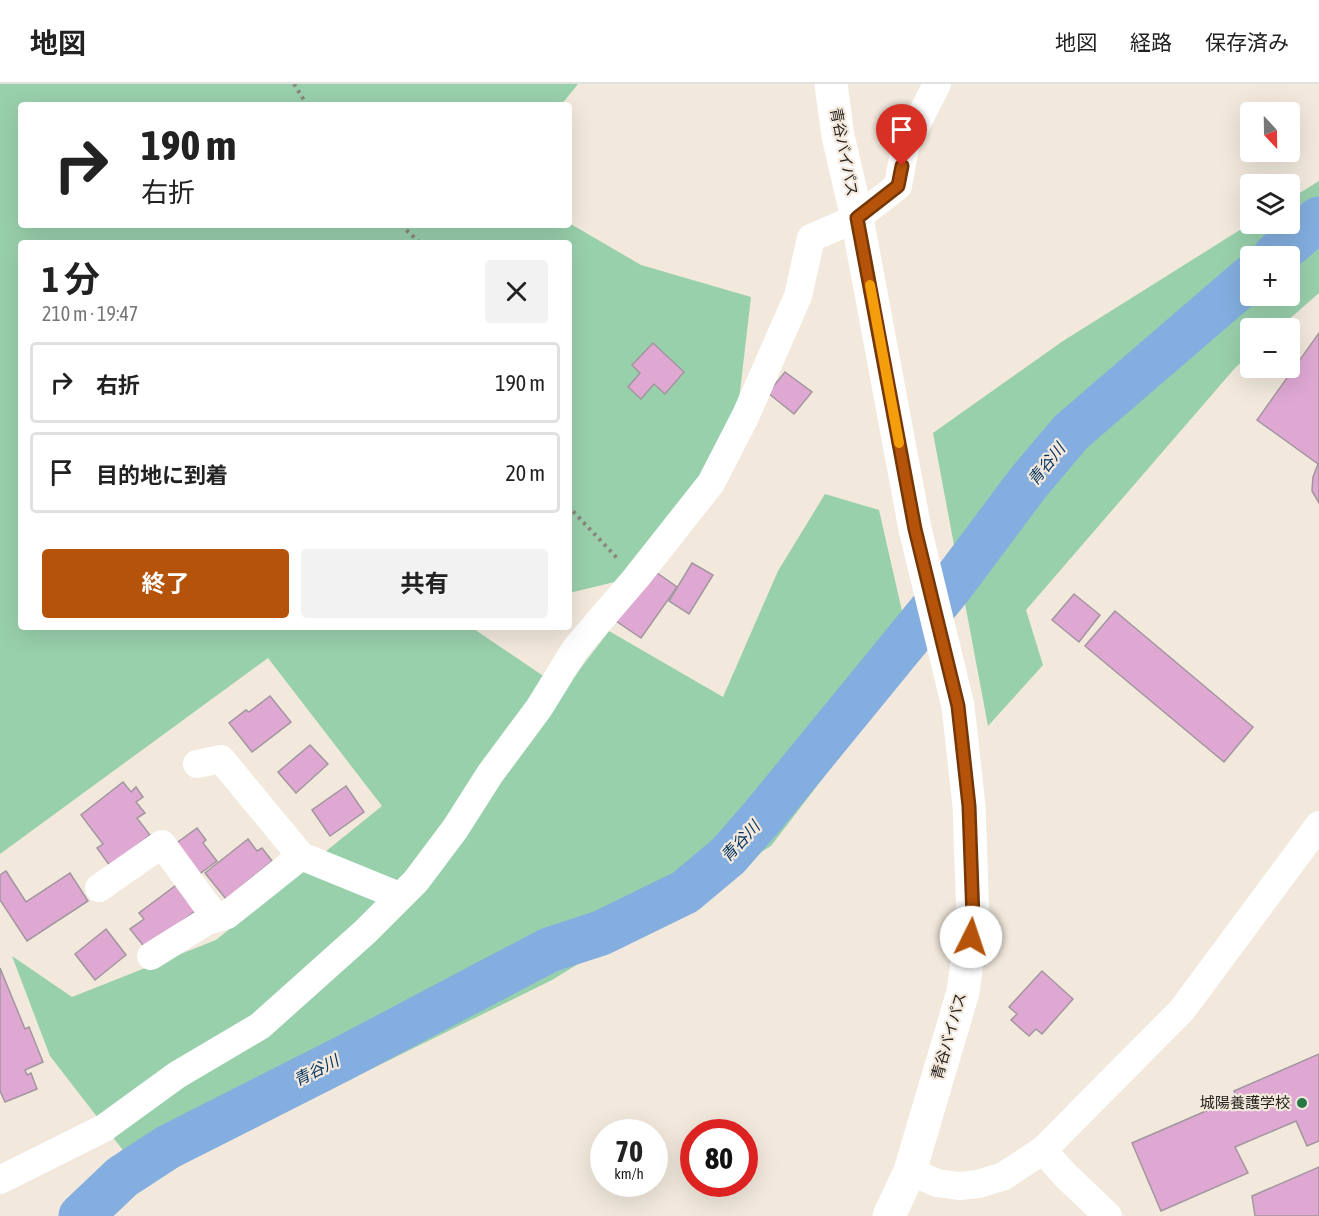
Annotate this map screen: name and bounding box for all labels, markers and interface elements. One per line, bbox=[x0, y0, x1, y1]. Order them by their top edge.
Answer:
text: 地図 bbox=[30, 27, 86, 59]
text: 地図 bbox=[1055, 30, 1097, 54]
text: 経路 bbox=[1130, 30, 1172, 54]
text: 保存済み bbox=[1205, 30, 1289, 54]
north arrow bbox=[1240, 102, 1300, 162]
map controls bbox=[1240, 102, 1300, 378]
pin bbox=[876, 104, 927, 166]
street label: 青谷バイパス bbox=[828, 106, 861, 198]
icon: arrive bbox=[885, 113, 918, 146]
text: 190 m bbox=[141, 121, 236, 169]
icon: right bbox=[42, 126, 120, 204]
button: layers bbox=[1240, 174, 1300, 234]
text: 右折 bbox=[141, 177, 195, 208]
button: + bbox=[1240, 246, 1300, 306]
text: 1 分 bbox=[42, 258, 100, 300]
button: close bbox=[485, 260, 548, 323]
text: 210 m · 19:47 bbox=[42, 302, 138, 325]
button: − bbox=[1240, 318, 1300, 378]
icon: right bbox=[45, 366, 78, 399]
text: 190 m bbox=[495, 370, 545, 396]
text: 右折 bbox=[96, 372, 140, 398]
water label: 青谷川 bbox=[1024, 438, 1069, 488]
icon: arrive bbox=[45, 456, 78, 489]
text: 20 m bbox=[505, 460, 545, 486]
text: 目的地に到着 bbox=[96, 462, 228, 488]
button: 終了 bbox=[42, 549, 289, 618]
button: 共有 bbox=[301, 549, 548, 618]
water label: 青谷川 bbox=[717, 816, 764, 865]
position arrow bbox=[939, 905, 1003, 969]
street label: 青谷バイパス bbox=[928, 990, 969, 1081]
water label: 青谷川 bbox=[291, 1050, 343, 1089]
place label: 城陽養護学校 bbox=[1200, 1094, 1290, 1111]
marker: 城陽養護学校 bbox=[1295, 1096, 1309, 1110]
speed limit sign: 80 bbox=[680, 1119, 758, 1197]
text: 70 bbox=[615, 1134, 643, 1168]
text: km/h bbox=[614, 1165, 644, 1182]

